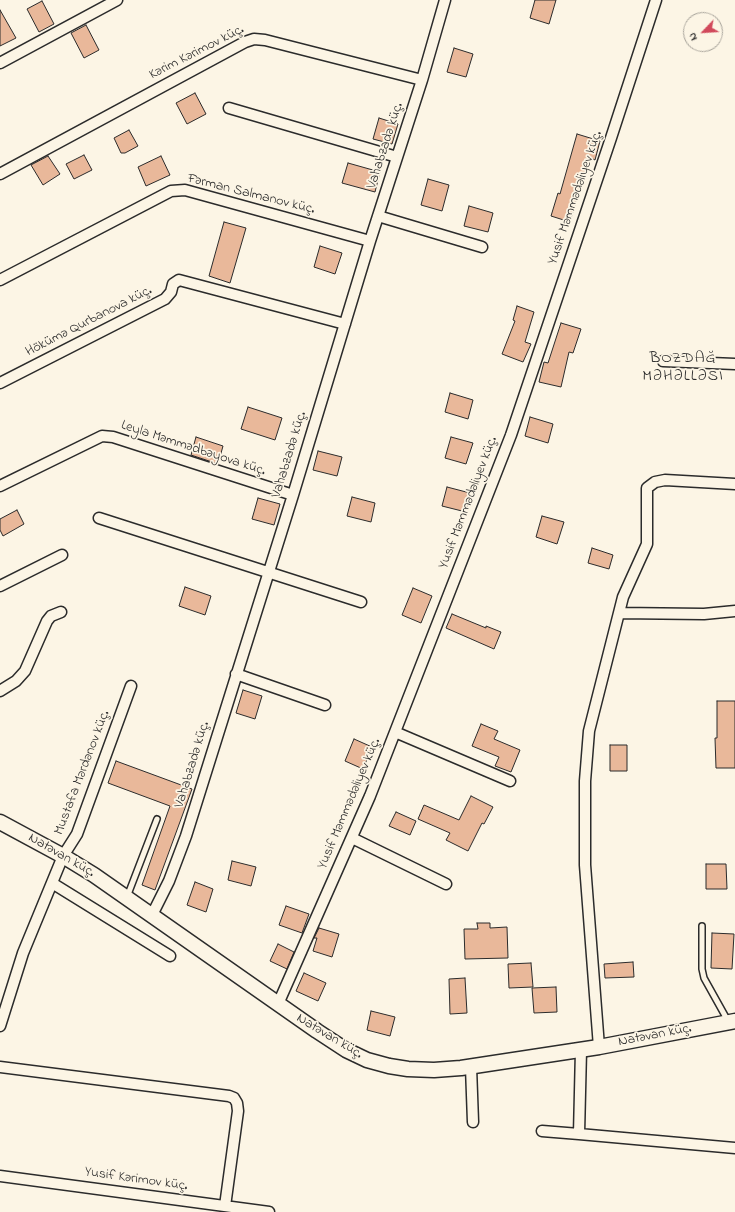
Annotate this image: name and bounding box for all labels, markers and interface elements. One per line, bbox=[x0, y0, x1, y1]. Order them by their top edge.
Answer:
north arrow bbox=[683, 12, 723, 52]
street label: Kərim Kərimov küç. bbox=[147, 22, 247, 84]
text: N bbox=[684, 30, 702, 43]
street label: Vahabzadə küç. bbox=[364, 101, 408, 191]
street label: Yusif Məmmədəliyev küç. bbox=[545, 129, 607, 267]
street label: Fərman Salmanov küç. bbox=[186, 171, 316, 219]
street label: Hökümə Qurbanova küç. bbox=[23, 283, 155, 361]
district label: BOZDAĞ MƏHƏLLƏSI bbox=[642, 349, 724, 387]
street label: Vahabzadə küç. bbox=[269, 410, 311, 500]
street label: Leyla Məmmədbəyova küç. bbox=[119, 418, 267, 480]
street label: Yusif Məmmədəliyev küç. bbox=[436, 434, 502, 572]
street label: Mustafa Mərdənov küç. bbox=[51, 708, 115, 838]
street label: Vahabzadə küç. bbox=[172, 720, 214, 810]
street label: Yusif Məmmədəliyev küç. bbox=[315, 736, 385, 872]
street label: Natəvan küç. bbox=[25, 830, 97, 882]
street label: Natəvan küç. bbox=[293, 1011, 365, 1063]
street label: Natəvan küç. bbox=[617, 1021, 693, 1051]
street label: Yusif Kərimov küç. bbox=[83, 1164, 189, 1196]

